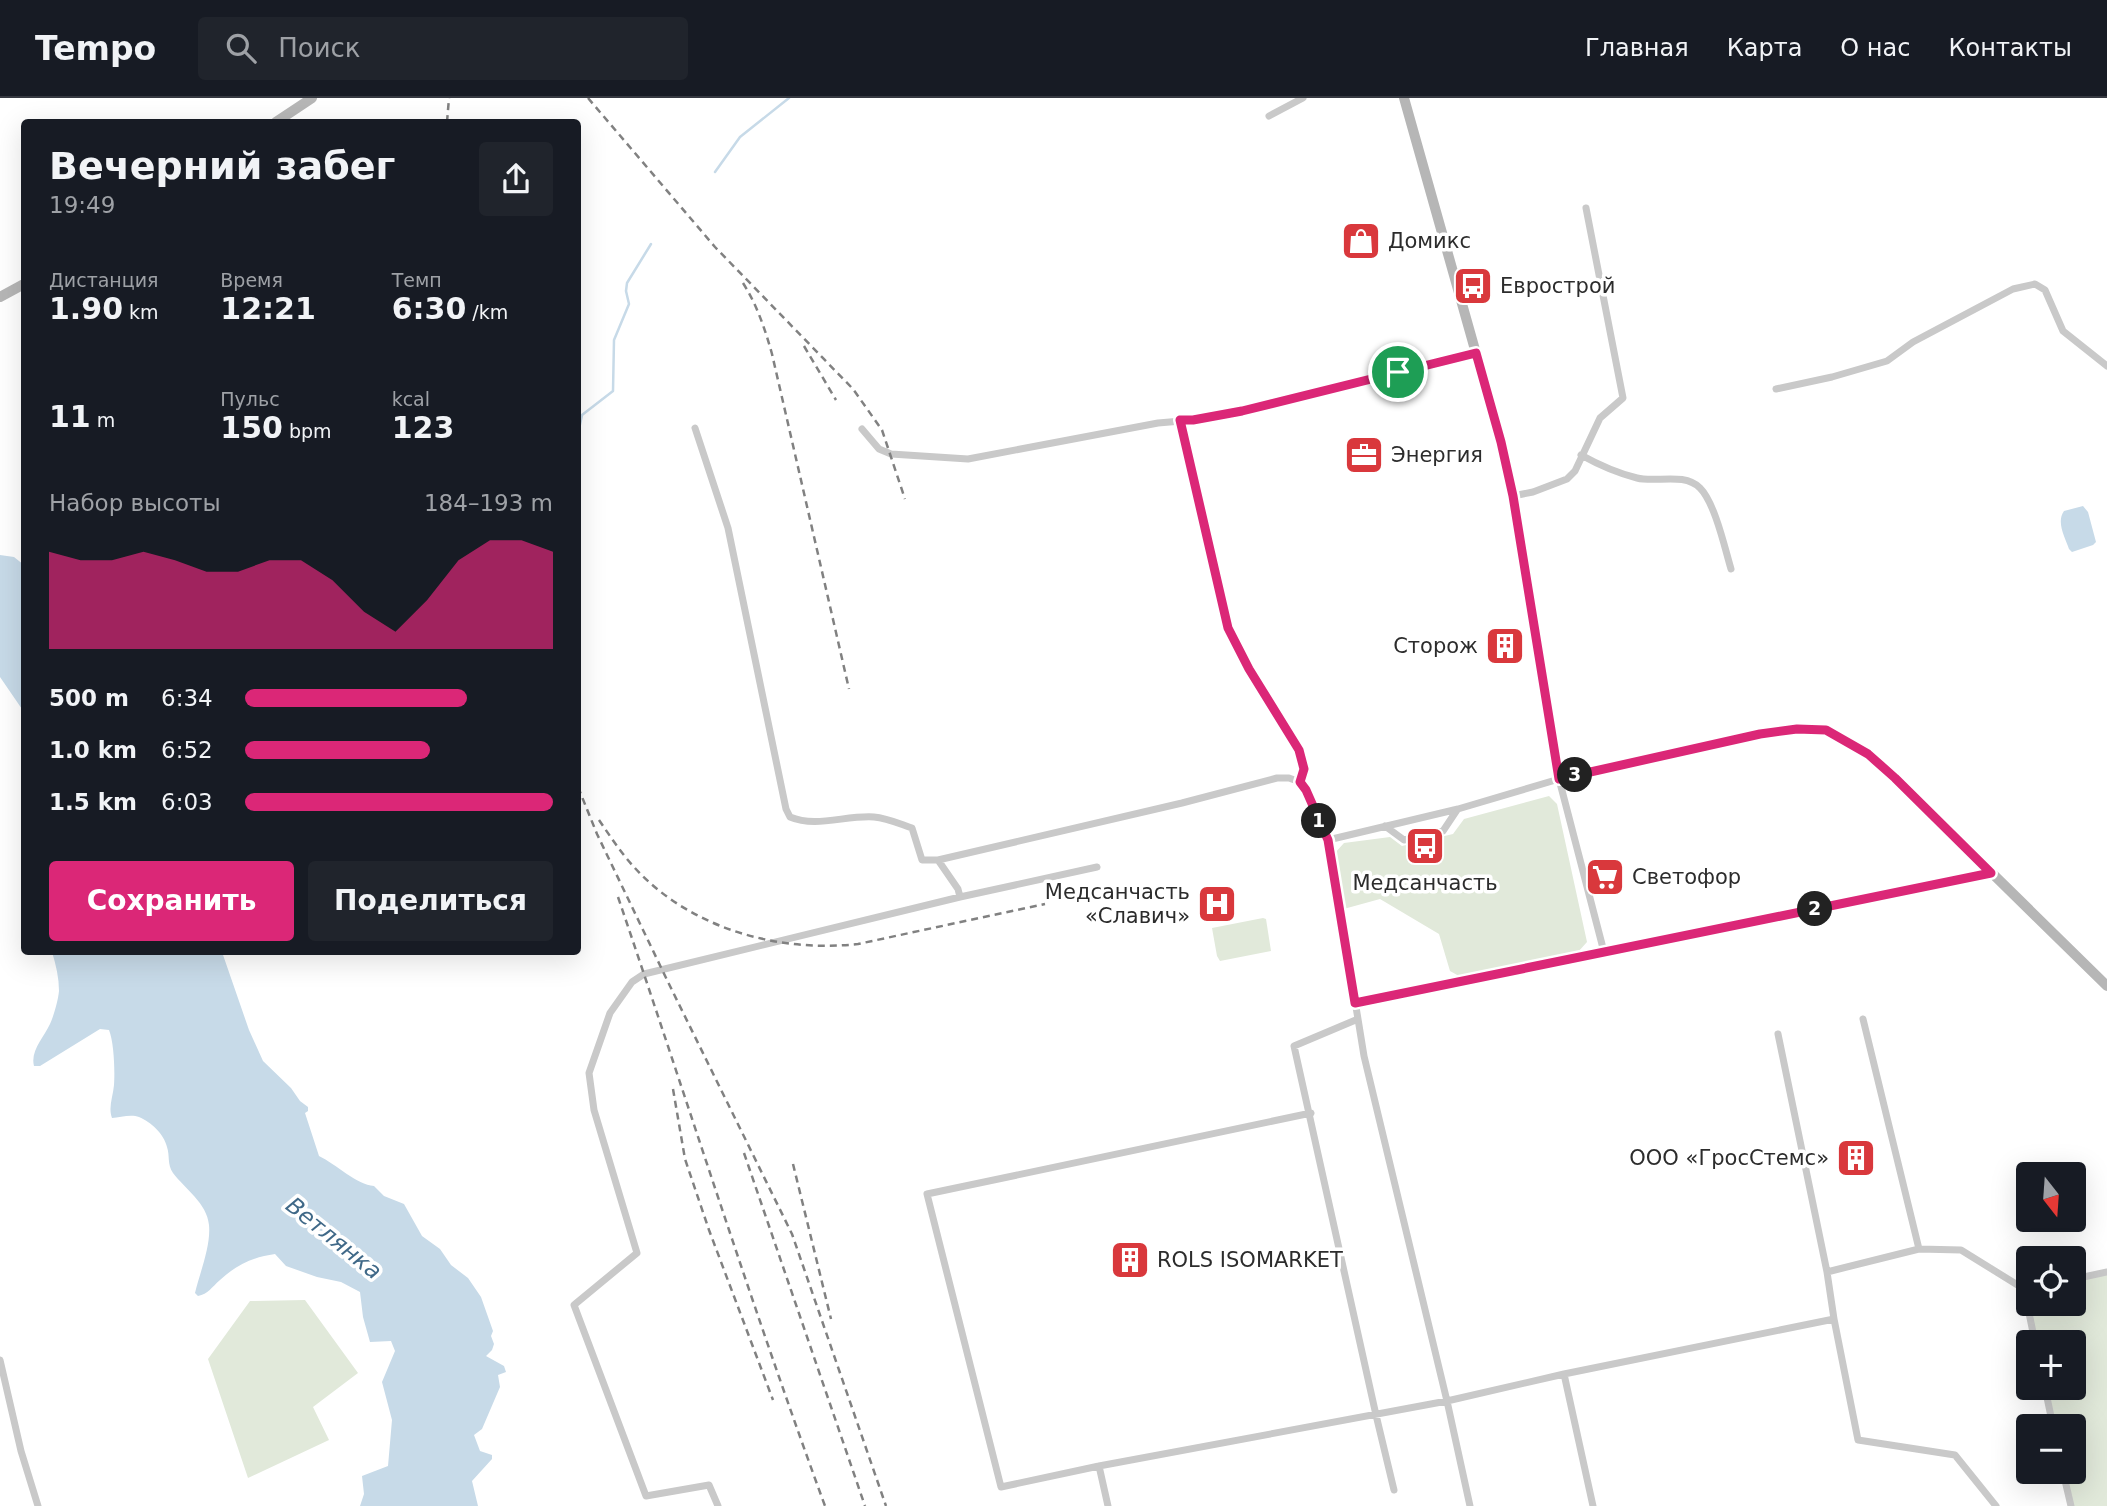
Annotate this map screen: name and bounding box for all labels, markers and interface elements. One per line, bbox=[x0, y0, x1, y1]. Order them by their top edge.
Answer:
search box bbox=[198, 17, 688, 80]
text: Tempo bbox=[35, 29, 156, 68]
icon: search bbox=[222, 29, 260, 67]
text: Поиск bbox=[278, 33, 361, 63]
text: Главная bbox=[1585, 34, 1689, 62]
text: Карта bbox=[1727, 34, 1802, 62]
text: О нас bbox=[1840, 34, 1910, 62]
text: Контакты bbox=[1948, 34, 2072, 62]
button: share bbox=[479, 142, 553, 216]
text: Вечерний забег bbox=[49, 144, 395, 188]
text: 19:49 bbox=[49, 192, 115, 218]
shop icon: Домикс bbox=[1340, 220, 1382, 262]
place label: Домикс bbox=[1388, 229, 1471, 253]
bus stop icon: Еврострой bbox=[1452, 265, 1494, 307]
text: Дистанция bbox=[49, 269, 158, 291]
text: Время bbox=[220, 269, 283, 291]
text: Темп bbox=[392, 269, 442, 291]
place label: Еврострой bbox=[1500, 274, 1615, 298]
text: 1.90 bbox=[49, 291, 123, 326]
text: 12:21 bbox=[220, 291, 316, 326]
text: 6:30 bbox=[392, 291, 466, 326]
text: km bbox=[123, 301, 159, 323]
text: /km bbox=[466, 301, 508, 323]
pin bbox=[1368, 342, 1428, 402]
icon: arrive bbox=[1379, 353, 1417, 391]
text: Пульс bbox=[220, 388, 280, 410]
text: kcal bbox=[392, 388, 430, 410]
text: 11 bbox=[49, 399, 91, 434]
text: m bbox=[91, 409, 115, 431]
text: 150 bbox=[220, 410, 283, 445]
text: 123 bbox=[392, 410, 454, 445]
text: bpm bbox=[283, 420, 332, 442]
office icon: Энергия bbox=[1343, 434, 1385, 476]
place label: Энергия bbox=[1391, 443, 1483, 467]
text: Набор высоты bbox=[49, 490, 221, 516]
text: 184–193 m bbox=[424, 490, 553, 516]
building icon: Сторож bbox=[1484, 625, 1526, 667]
place label: Сторож bbox=[1393, 634, 1478, 658]
text: 500 m bbox=[49, 685, 129, 711]
text: 6:34 bbox=[161, 685, 213, 711]
text: 1.0 km bbox=[49, 737, 137, 763]
text: 6:52 bbox=[161, 737, 213, 763]
pin: 3 bbox=[1558, 758, 1592, 792]
text: 3 bbox=[1568, 763, 1581, 785]
text: 1.5 km bbox=[49, 789, 137, 815]
text: 6:03 bbox=[161, 789, 213, 815]
pin: 1 bbox=[1302, 804, 1336, 838]
text: 1 bbox=[1312, 809, 1325, 831]
bus stop icon: Медсанчасть bbox=[1404, 825, 1446, 867]
supermarket icon: Светофор bbox=[1584, 856, 1626, 898]
button: Сохранить bbox=[49, 861, 294, 941]
button: Поделиться bbox=[308, 861, 553, 941]
place label: Светофор bbox=[1632, 865, 1741, 889]
place label: Медсанчасть bbox=[1352, 871, 1498, 895]
place label: Медсанчасть «Славич» bbox=[1045, 880, 1190, 928]
hospital icon: Медсанчасть «Славич» bbox=[1196, 883, 1238, 925]
pin: 2 bbox=[1798, 892, 1832, 926]
text: 2 bbox=[1808, 897, 1821, 919]
building icon: ООО «ГросСтемс» bbox=[1835, 1137, 1877, 1179]
place label: ООО «ГросСтемс» bbox=[1629, 1146, 1829, 1170]
north arrow bbox=[2016, 1162, 2086, 1232]
map controls bbox=[2016, 1162, 2086, 1484]
water label: Ветлянка bbox=[281, 1192, 387, 1284]
building icon: ROLS ISOMARKET bbox=[1109, 1239, 1151, 1281]
button: locate bbox=[2016, 1246, 2086, 1316]
place label: ROLS ISOMARKET bbox=[1157, 1248, 1343, 1272]
button: + bbox=[2016, 1330, 2086, 1400]
button: − bbox=[2016, 1414, 2086, 1484]

